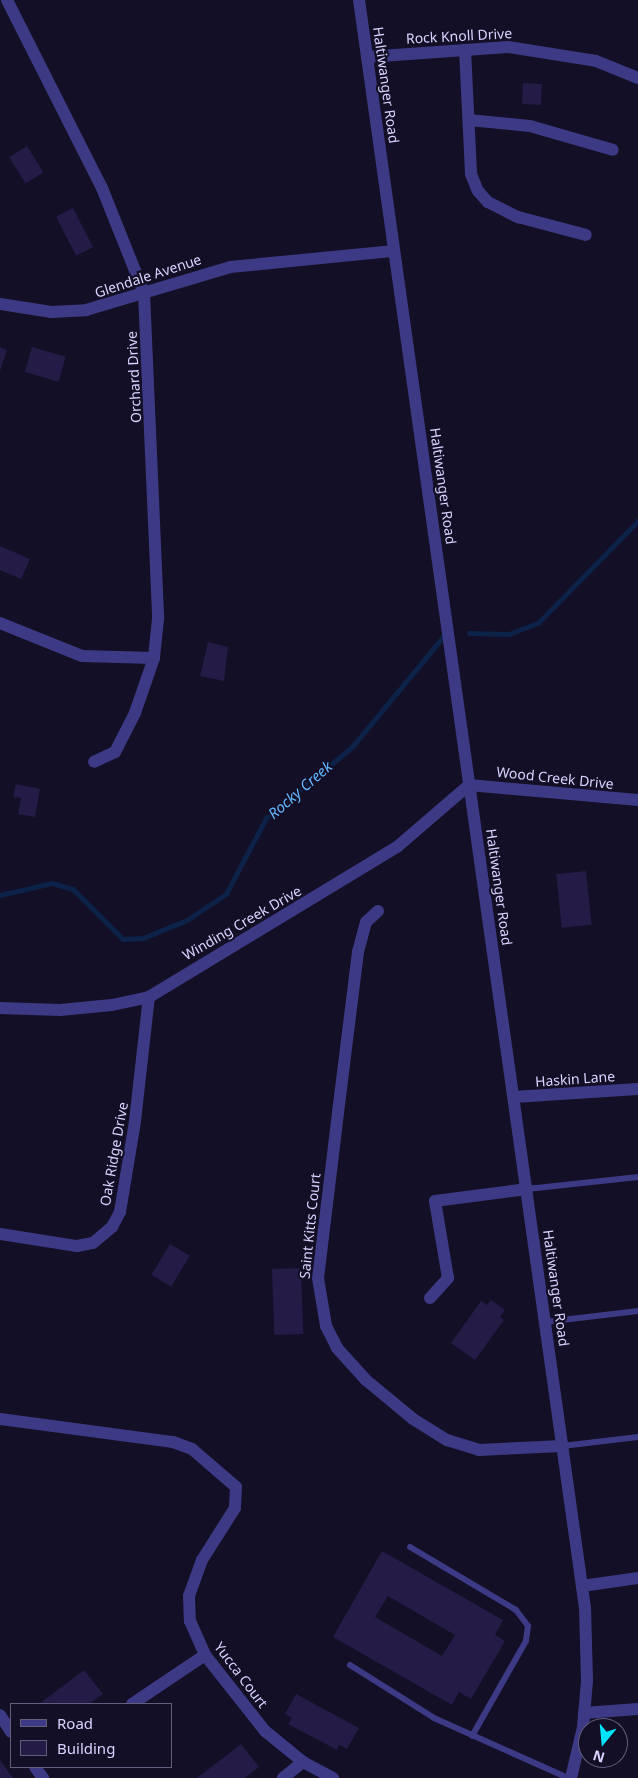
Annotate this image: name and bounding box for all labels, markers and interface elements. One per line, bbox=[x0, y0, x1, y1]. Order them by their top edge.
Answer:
street label: Rock Knoll Drive bbox=[405, 25, 513, 47]
street label: Haltiwanger Road bbox=[369, 26, 403, 144]
street label: Glendale Avenue bbox=[93, 251, 203, 301]
street label: Orchard Drive bbox=[123, 331, 145, 423]
street label: Haltiwanger Road bbox=[426, 427, 460, 545]
water label: Rocky Creek bbox=[264, 757, 336, 823]
street label: Wood Creek Drive bbox=[496, 763, 614, 793]
street label: Haltiwanger Road bbox=[482, 828, 516, 946]
street label: Winding Creek Drive bbox=[180, 882, 304, 964]
street label: Haskin Lane bbox=[534, 1068, 616, 1090]
street label: Oak Ridge Drive bbox=[97, 1101, 131, 1207]
street label: Saint Kitts Court bbox=[296, 1172, 324, 1280]
street label: Haltiwanger Road bbox=[539, 1229, 573, 1347]
street label: Yucca Court bbox=[211, 1639, 271, 1711]
legend bbox=[10, 1703, 172, 1768]
text: Road bbox=[57, 1713, 93, 1733]
north arrow bbox=[578, 1718, 628, 1768]
text: Building bbox=[57, 1738, 115, 1758]
text: N bbox=[591, 1746, 607, 1768]

